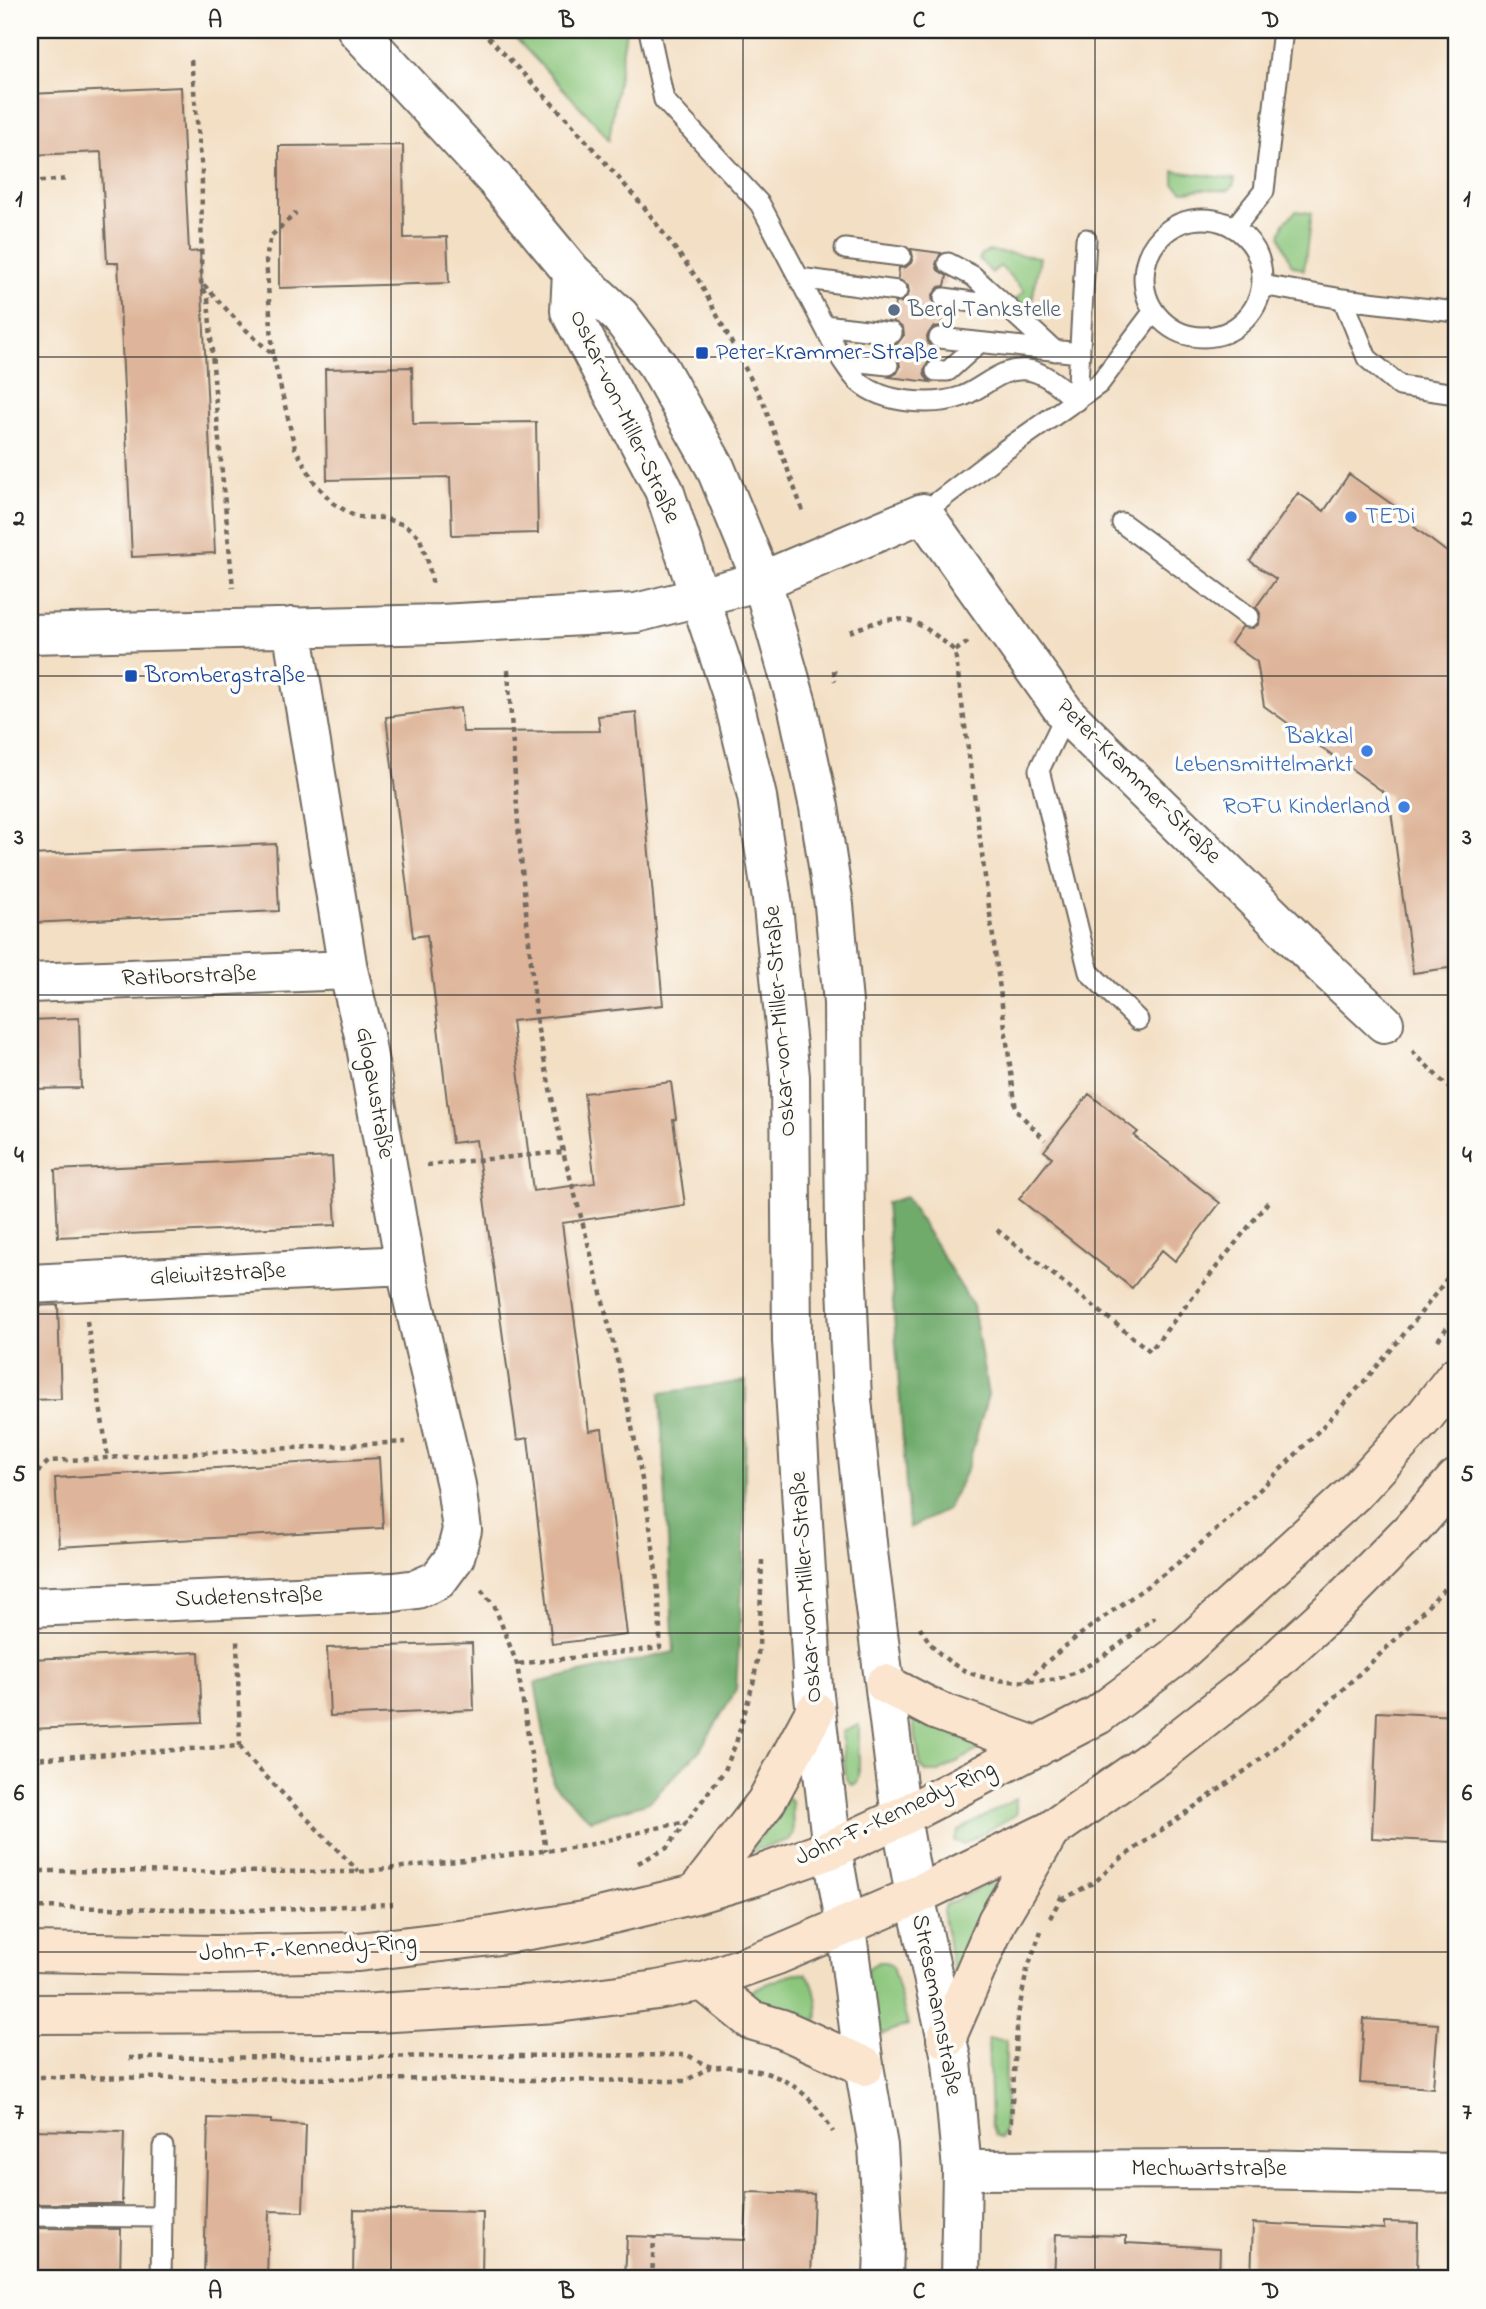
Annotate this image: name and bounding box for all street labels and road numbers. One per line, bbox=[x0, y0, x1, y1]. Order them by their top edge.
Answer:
street label: Oskar-von-Miller-Straße bbox=[559, 305, 689, 530]
street label: Peter-Krammer-Straße bbox=[1047, 691, 1229, 873]
street label: Oskar-von-Miller-Straße bbox=[755, 904, 807, 1138]
street label: Ratiborstraße bbox=[121, 957, 257, 997]
street label: Glogaustraße bbox=[345, 1024, 403, 1162]
street label: Gleiwitzstraße bbox=[149, 1254, 287, 1296]
street label: Oskar-von-Miller-Straße bbox=[781, 1470, 833, 1704]
street label: Sudetenstraße bbox=[174, 1578, 324, 1618]
street label: John-F.-Kennedy-Ring bbox=[790, 1752, 1003, 1877]
street label: Stresemannstraße bbox=[901, 1911, 971, 2099]
street label: John-F.-Kennedy-Ring bbox=[198, 1926, 418, 1973]
street label: Mechwartstraße bbox=[1131, 2152, 1287, 2187]

